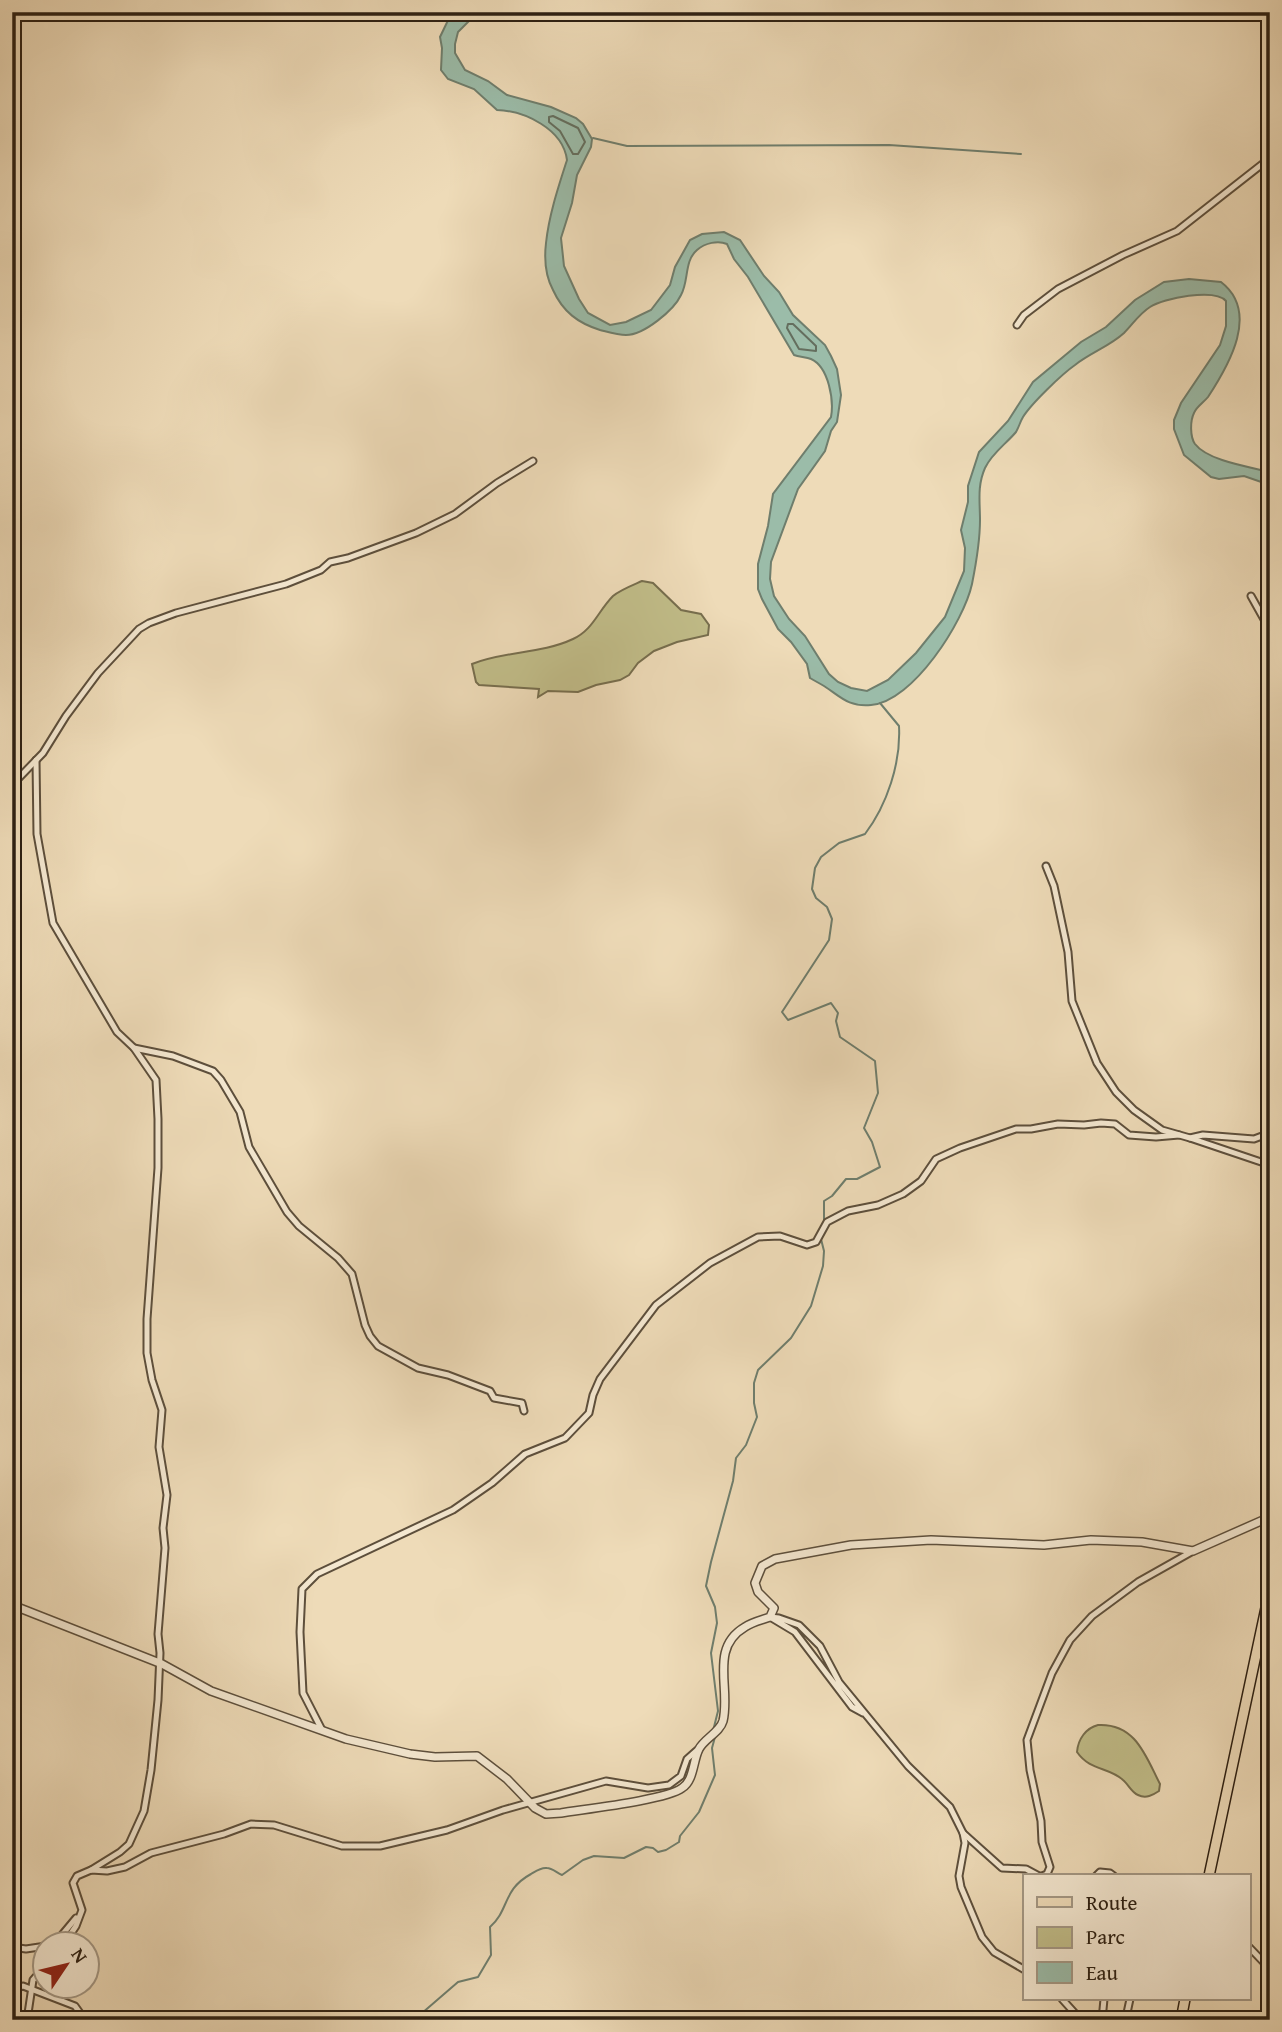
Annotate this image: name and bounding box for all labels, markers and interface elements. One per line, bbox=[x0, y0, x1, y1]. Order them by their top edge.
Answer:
legend bbox=[1023, 1874, 1250, 2000]
text: Route bbox=[1086, 1887, 1138, 1918]
text: Parc bbox=[1086, 1921, 1125, 1952]
north arrow bbox=[32, 1930, 102, 2000]
text: N bbox=[65, 1942, 95, 1969]
text: Eau bbox=[1086, 1957, 1119, 1988]

